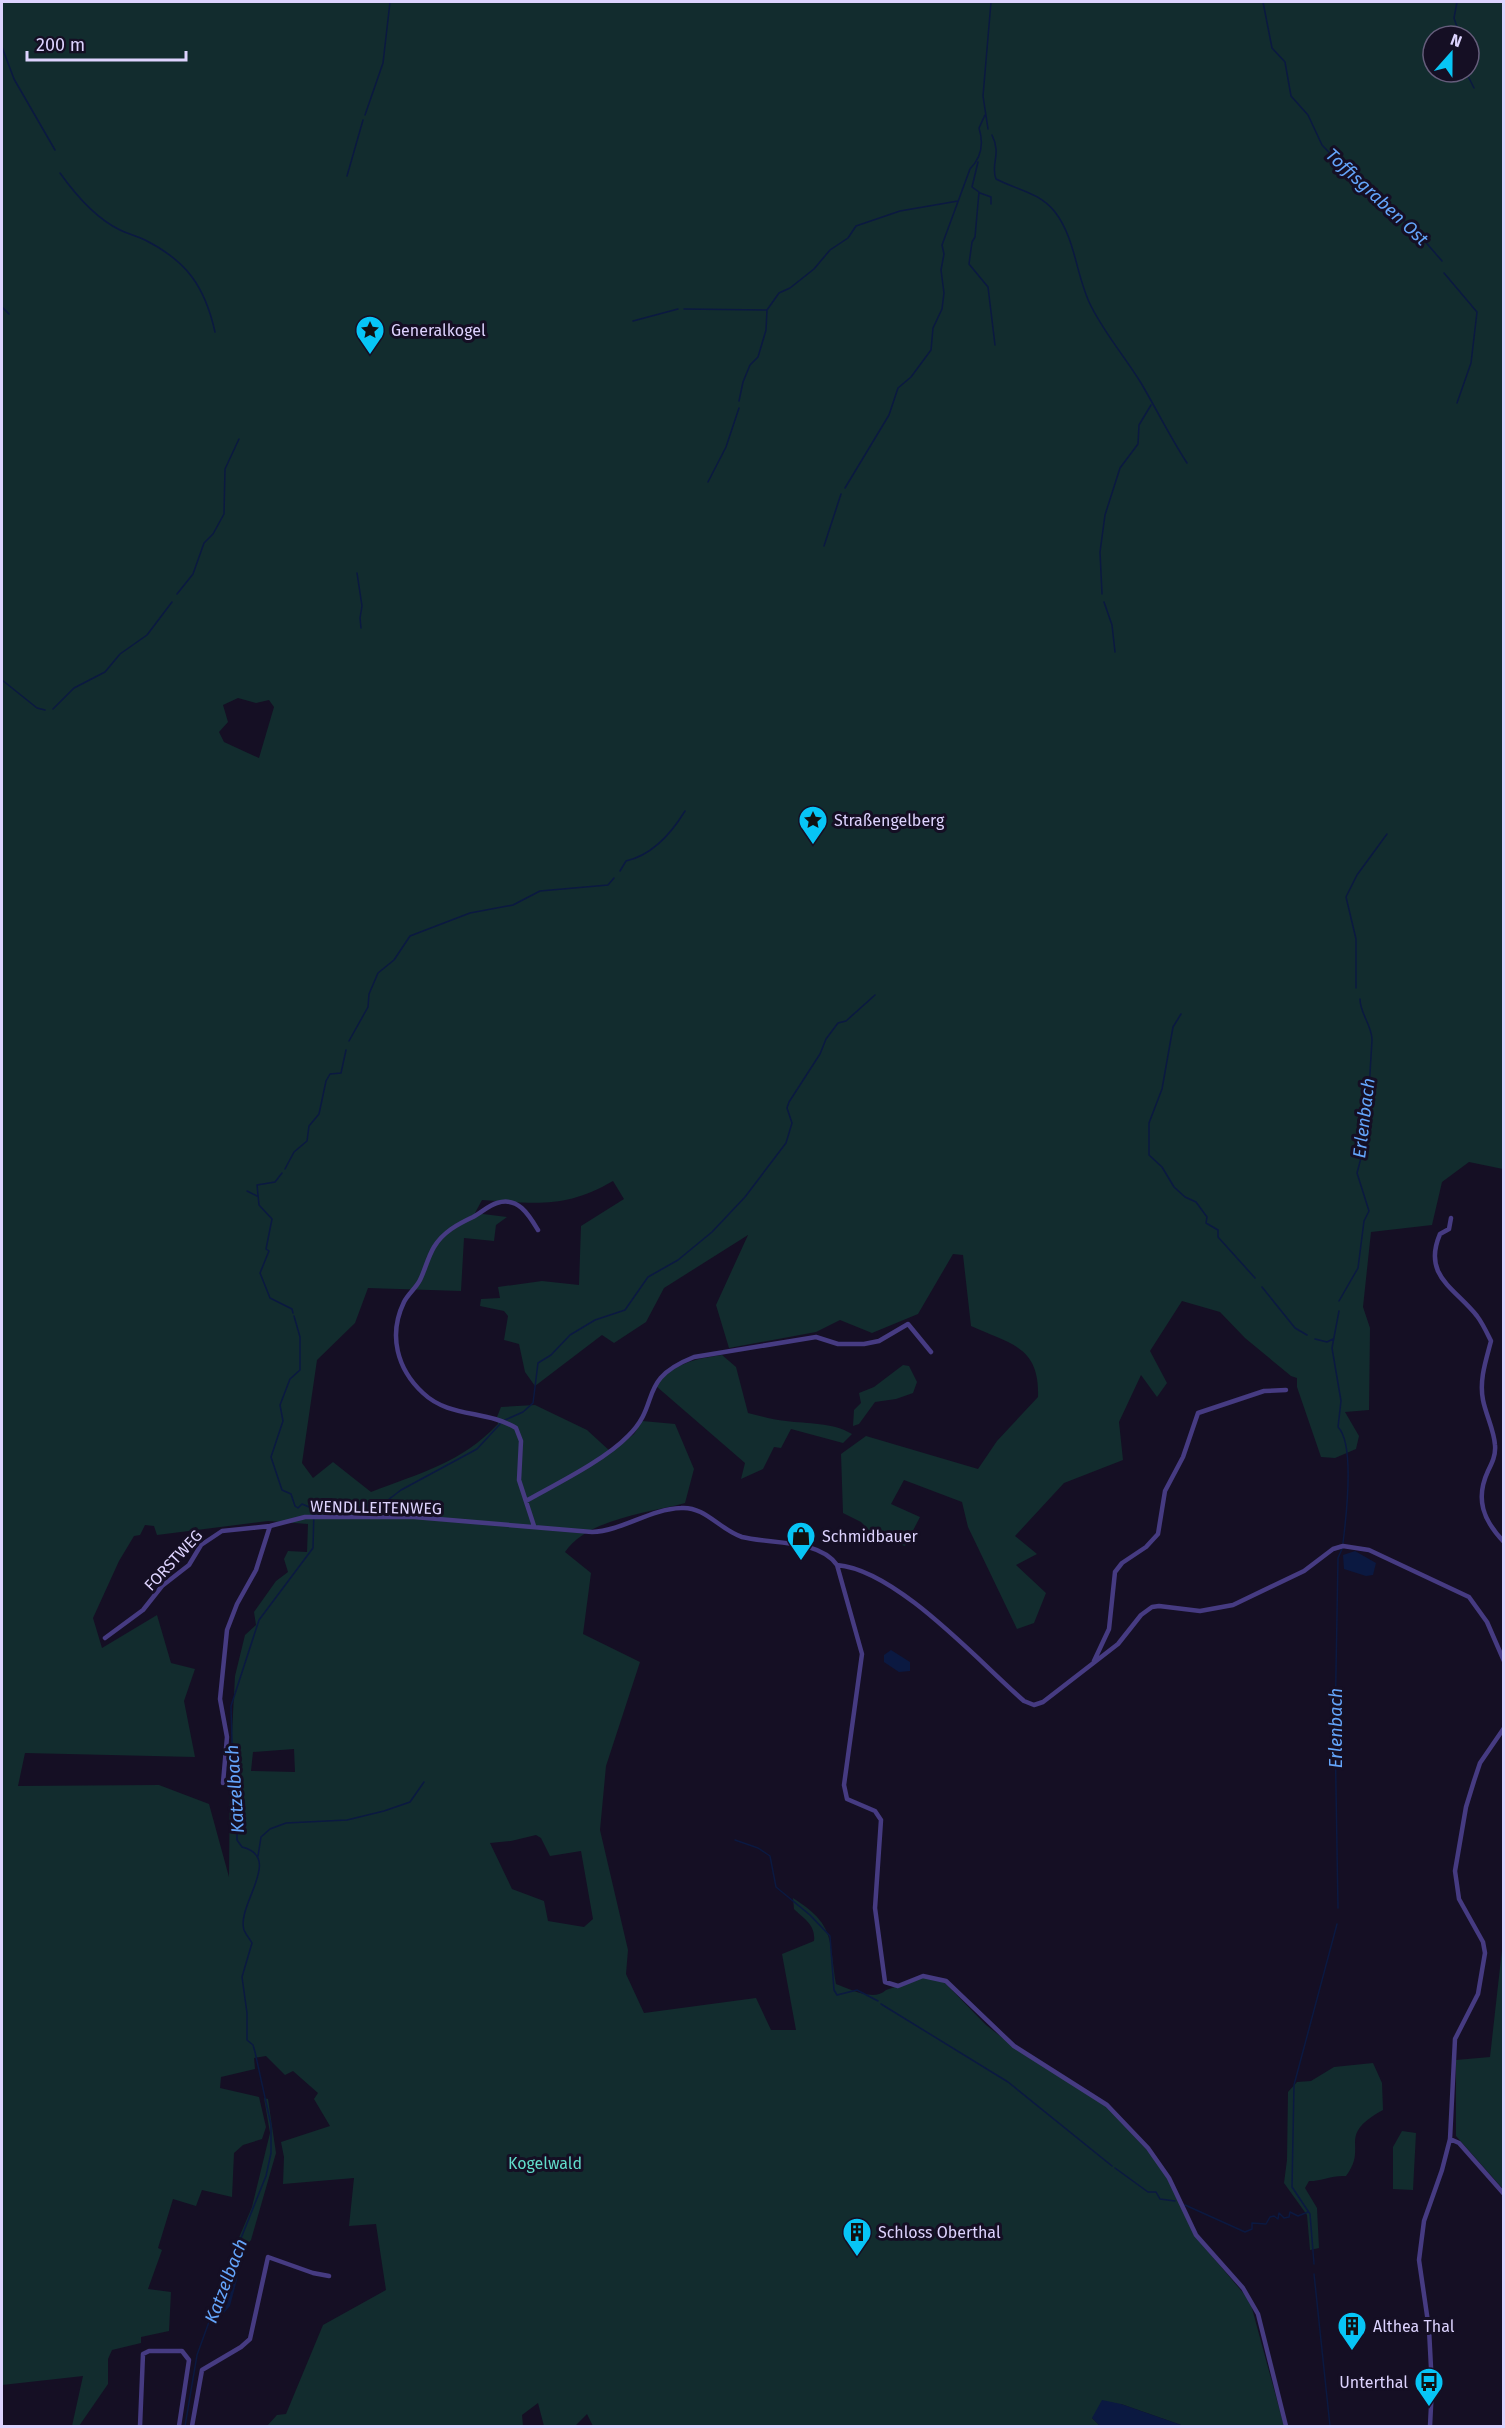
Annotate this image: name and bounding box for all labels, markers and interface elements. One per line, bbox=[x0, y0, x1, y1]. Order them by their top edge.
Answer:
scale bar bbox=[27, 24, 186, 62]
north arrow bbox=[1421, 24, 1481, 84]
text: N bbox=[1448, 30, 1465, 51]
text: 200 m bbox=[36, 34, 85, 56]
water label: Toffisgraben Ost bbox=[1321, 144, 1433, 251]
place icon: Generalkogel bbox=[354, 314, 386, 356]
place label: Generalkogel bbox=[391, 321, 486, 340]
place icon: Straßengelberg bbox=[797, 804, 829, 846]
place label: Straßengelberg bbox=[834, 811, 945, 830]
water label: Erlenbach bbox=[1348, 1077, 1380, 1159]
street label: WENDLLEITENWEG bbox=[310, 1497, 442, 1518]
shop icon: Schmidbauer bbox=[785, 1520, 817, 1562]
street label: FORSTWEG bbox=[140, 1526, 206, 1595]
place label: Schmidbauer bbox=[822, 1527, 919, 1546]
water label: Erlenbach bbox=[1325, 1688, 1347, 1768]
water label: Katzelbach bbox=[221, 1744, 249, 1834]
park label: Kogelwald bbox=[508, 2154, 582, 2173]
building icon: Schloss Oberthal bbox=[841, 2216, 873, 2258]
place label: Schloss Oberthal bbox=[878, 2223, 1001, 2242]
water label: Katzelbach bbox=[200, 2236, 252, 2326]
building icon: Althea Thal bbox=[1336, 2310, 1368, 2352]
place label: Althea Thal bbox=[1373, 2317, 1455, 2336]
bus stop icon: Unterthal bbox=[1413, 2366, 1445, 2408]
place label: Unterthal bbox=[1339, 2373, 1408, 2392]

